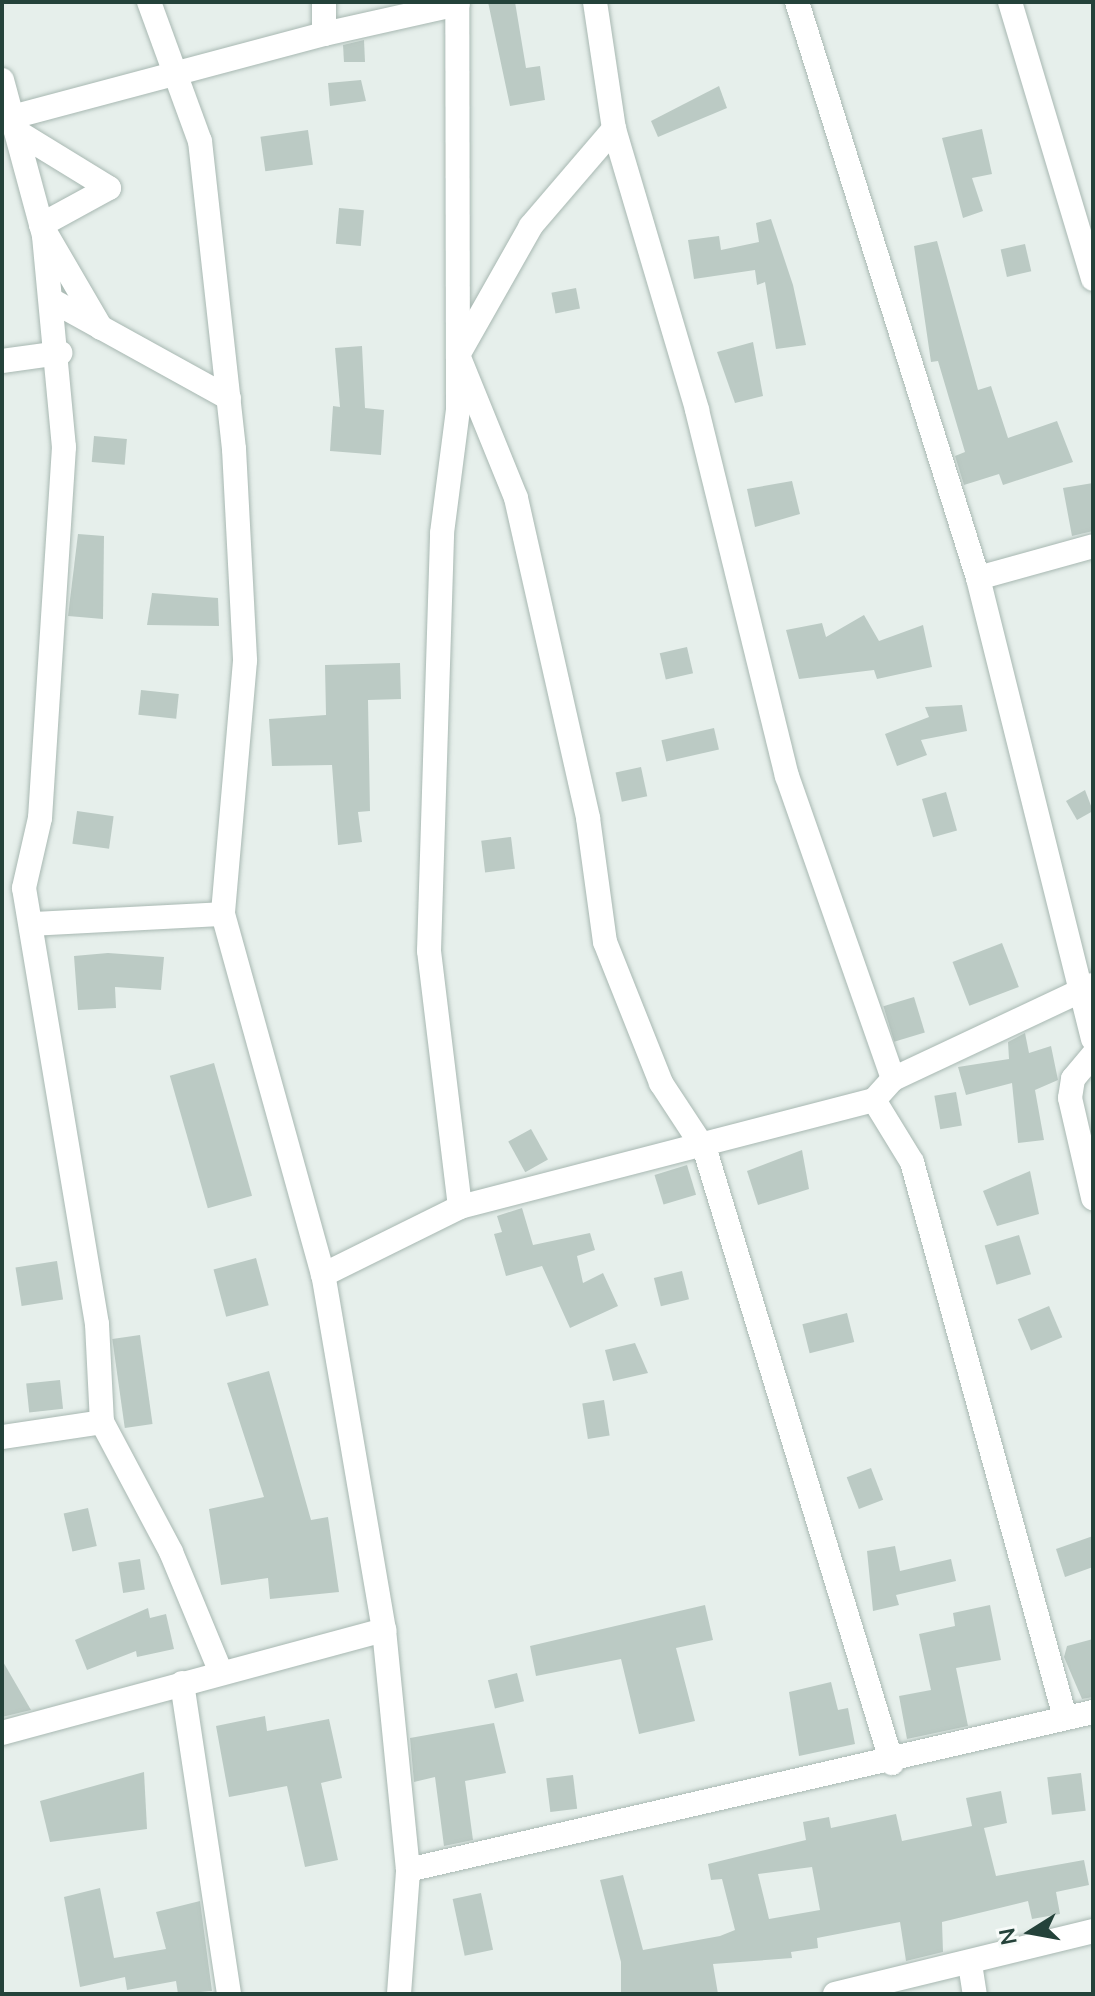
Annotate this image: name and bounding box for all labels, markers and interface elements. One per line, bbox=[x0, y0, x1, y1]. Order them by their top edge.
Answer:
north arrow bbox=[991, 1892, 1071, 1972]
text: N bbox=[992, 1926, 1023, 1947]

